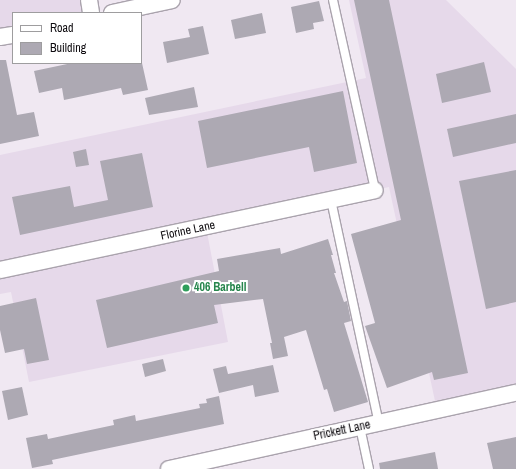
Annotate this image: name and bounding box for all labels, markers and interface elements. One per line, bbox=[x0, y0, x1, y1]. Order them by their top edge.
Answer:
legend bbox=[12, 12, 142, 64]
text: Road bbox=[50, 20, 74, 36]
text: Building bbox=[50, 40, 86, 56]
street label: Florine Lane bbox=[159, 218, 217, 244]
place label: 406 Barbell bbox=[194, 281, 247, 295]
marker: 406 Barbell bbox=[181, 283, 191, 293]
street label: Prickett Lane bbox=[312, 418, 372, 444]

